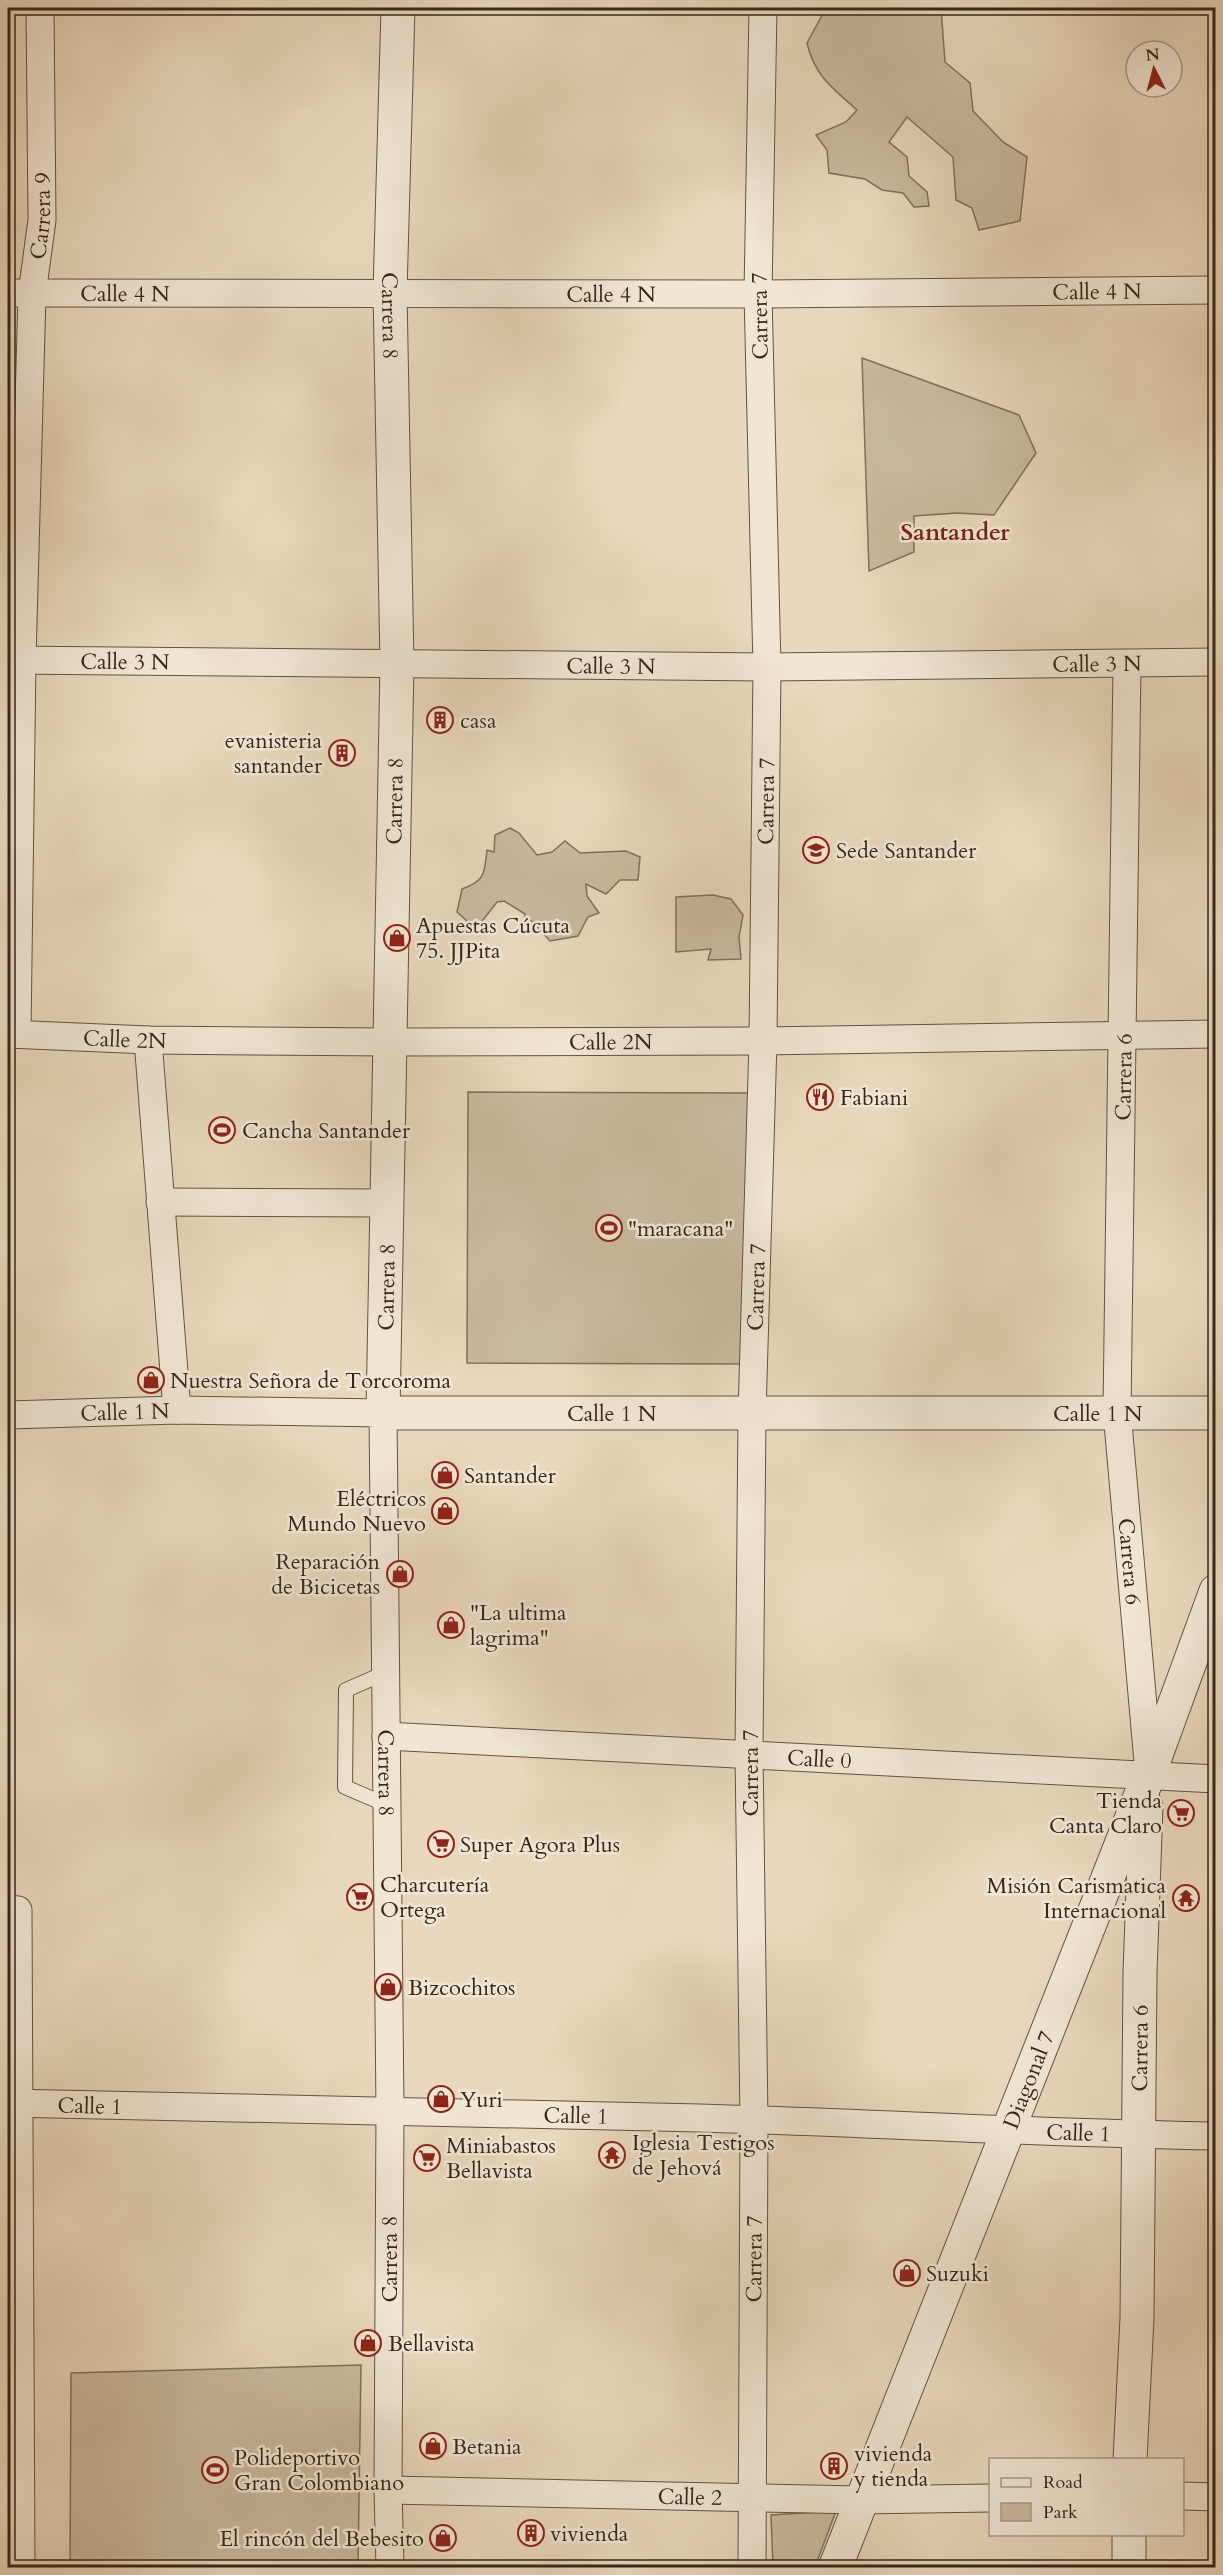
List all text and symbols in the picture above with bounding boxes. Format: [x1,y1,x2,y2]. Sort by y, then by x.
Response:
north arrow [1124,39,1184,99]
text: N [1144,43,1161,67]
street label: Carrera 9 [23,172,58,261]
street label: Carrera 8 [374,272,405,360]
street label: Carrera 7 [744,272,776,360]
street label: Calle 4 N [1052,277,1142,307]
street label: Calle 4 N [80,279,170,309]
street label: Calle 4 N [566,280,656,310]
district label: Santander [900,516,1010,549]
street label: Calle 3 N [80,647,170,677]
street label: Calle 3 N [1052,649,1142,680]
street label: Calle 3 N [566,651,656,682]
building icon: casa [425,705,455,735]
place label: casa [460,706,497,736]
place label: evanisteria santander [225,726,323,781]
building icon: evanisteria santander [327,738,357,768]
street label: Carrera 8 [379,757,411,845]
street label: Carrera 7 [751,758,782,845]
school or university icon: Sede Santander [801,835,831,865]
place label: Sede Santander [836,836,977,866]
place label: Apuestas Cúcuta 75. JJPita [416,911,570,966]
shop icon: Apuestas Cúcuta 75. JJPita [382,923,412,953]
street label: Calle 2N [82,1023,167,1056]
street label: Calle 2N [569,1027,653,1058]
street label: Carrera 6 [1108,1033,1140,1121]
restaurant icon: Fabiani [805,1082,835,1112]
place label: Fabiani [840,1083,908,1113]
sports icon: Cancha Santander [207,1115,237,1145]
place label: Cancha Santander [242,1116,411,1146]
sports icon: "maracana" [594,1213,624,1243]
place label: "maracana" [628,1214,733,1244]
street label: Carrera 8 [371,1243,403,1331]
street label: Carrera 7 [740,1243,773,1331]
shop icon: Nuestra Señora de Torcoroma [136,1365,166,1395]
place label: Nuestra Señora de Torcoroma [170,1366,452,1396]
street label: Calle 1 N [80,1396,170,1429]
street label: Calle 1 N [567,1399,657,1429]
street label: Calle 1 N [1053,1399,1143,1429]
shop icon: Santander [430,1460,460,1490]
place label: Santander [464,1461,557,1491]
place label: Eléctricos Mundo Nuevo [287,1484,426,1539]
shop icon: Eléctricos Mundo Nuevo [430,1496,460,1526]
street label: Carrera 6 [1110,1517,1148,1606]
place label: Reparación de Bicicetas [271,1547,380,1602]
shop icon: Reparación de Bicicetas [385,1559,415,1589]
place label: "La ultima lagrima" [470,1598,567,1653]
shop icon: "La ultima lagrima" [436,1610,466,1640]
street label: Carrera 8 [370,1729,401,1817]
street label: Carrera 7 [736,1729,766,1817]
street label: Calle 0 [786,1743,852,1776]
place label: Tienda Canta Claro [1049,1786,1162,1841]
supermarket icon: Tienda Canta Claro [1166,1798,1196,1828]
supermarket icon: Super Agora Plus [426,1829,456,1859]
place label: Super Agora Plus [460,1830,620,1860]
place label: Charcutería Ortega [380,1870,490,1925]
place label: Misión Carismatica Internacional [987,1871,1166,1926]
supermarket icon: Charcutería Ortega [345,1882,375,1912]
temple icon: Misión Carismatica Internacional [1171,1883,1201,1913]
shop icon: Bizcochitos [373,1972,403,2002]
place label: Bizcochitos [408,1973,515,2003]
street label: Carrera 6 [1125,2004,1156,2092]
street label: Diagonal 7 [996,2027,1062,2133]
shop icon: Yuri [426,2084,456,2114]
place label: Yuri [460,2085,503,2115]
street label: Calle 1 [57,2090,123,2122]
street label: Calle 1 [543,2100,609,2132]
street label: Calle 1 [1046,2117,1111,2149]
place label: Iglesia Testigos de Jehová [632,2128,775,2183]
place label: Miniabastos Bellavista [446,2131,556,2186]
temple icon: Iglesia Testigos de Jehová [597,2140,627,2170]
supermarket icon: Miniabastos Bellavista [412,2143,442,2173]
street label: Carrera 8 [375,2215,405,2303]
street label: Carrera 7 [739,2215,770,2303]
shop icon: Suzuki [892,2258,922,2288]
place label: Suzuki [926,2259,989,2289]
shop icon: Bellavista [353,2328,383,2358]
place label: Bellavista [388,2329,475,2359]
shop icon: Betania [418,2431,448,2461]
place label: Betania [452,2432,522,2462]
place label: vivienda y tienda [853,2439,933,2494]
place label: Polideportivo Gran Colombiano [234,2443,404,2498]
building icon: vivienda y tienda [819,2451,849,2481]
sports icon: Polideportivo Gran Colombiano [200,2455,230,2485]
legend [989,2458,1184,2536]
text: Road [1043,2470,1083,2495]
street label: Calle 2 [657,2482,723,2513]
text: Park [1043,2500,1078,2525]
building icon: vivienda [516,2518,546,2548]
place label: vivienda [550,2519,629,2549]
shop icon: El rincón del Bebesito [428,2523,458,2553]
place label: El rincón del Bebesito [220,2524,424,2554]

